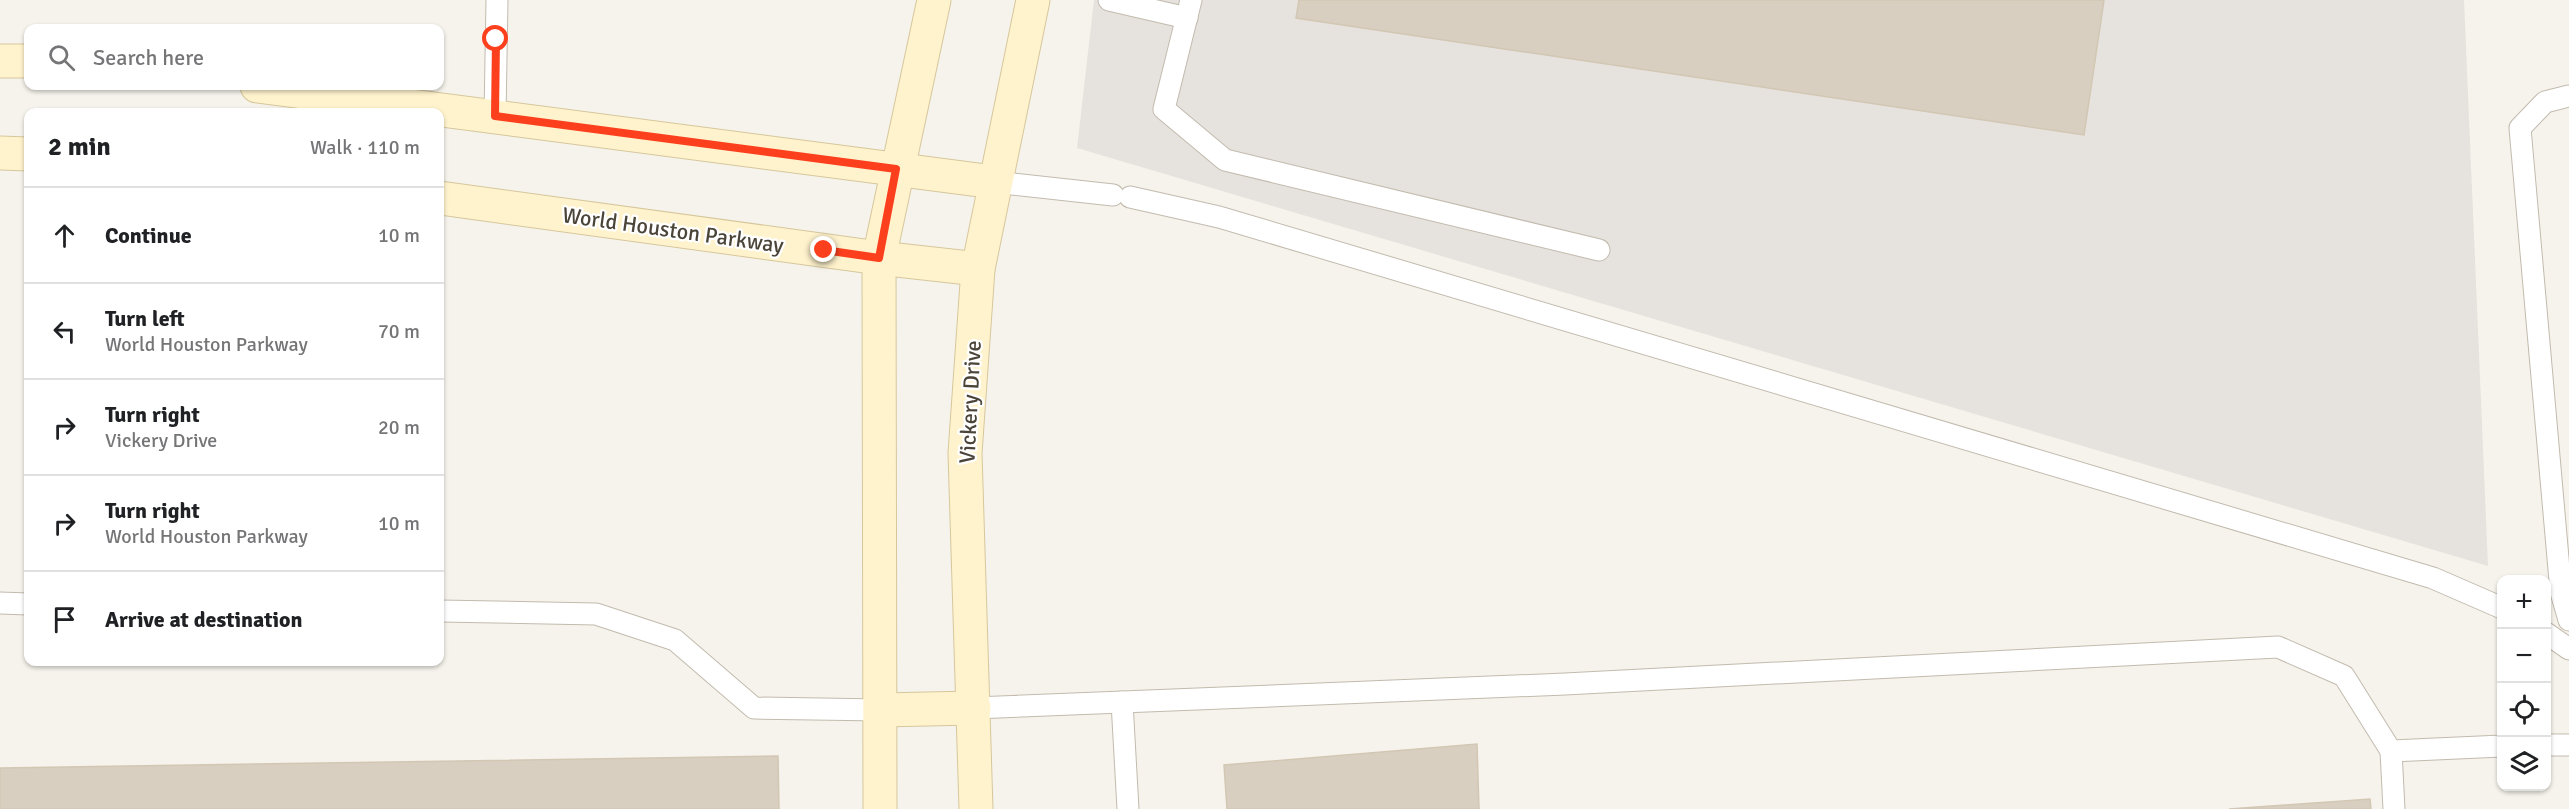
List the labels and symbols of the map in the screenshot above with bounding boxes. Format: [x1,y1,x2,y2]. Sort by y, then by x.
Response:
route start [482,25,508,51]
street label: World Houston Parkway [561,201,786,259]
route end [810,236,836,262]
street label: Vickery Drive [953,340,987,464]

